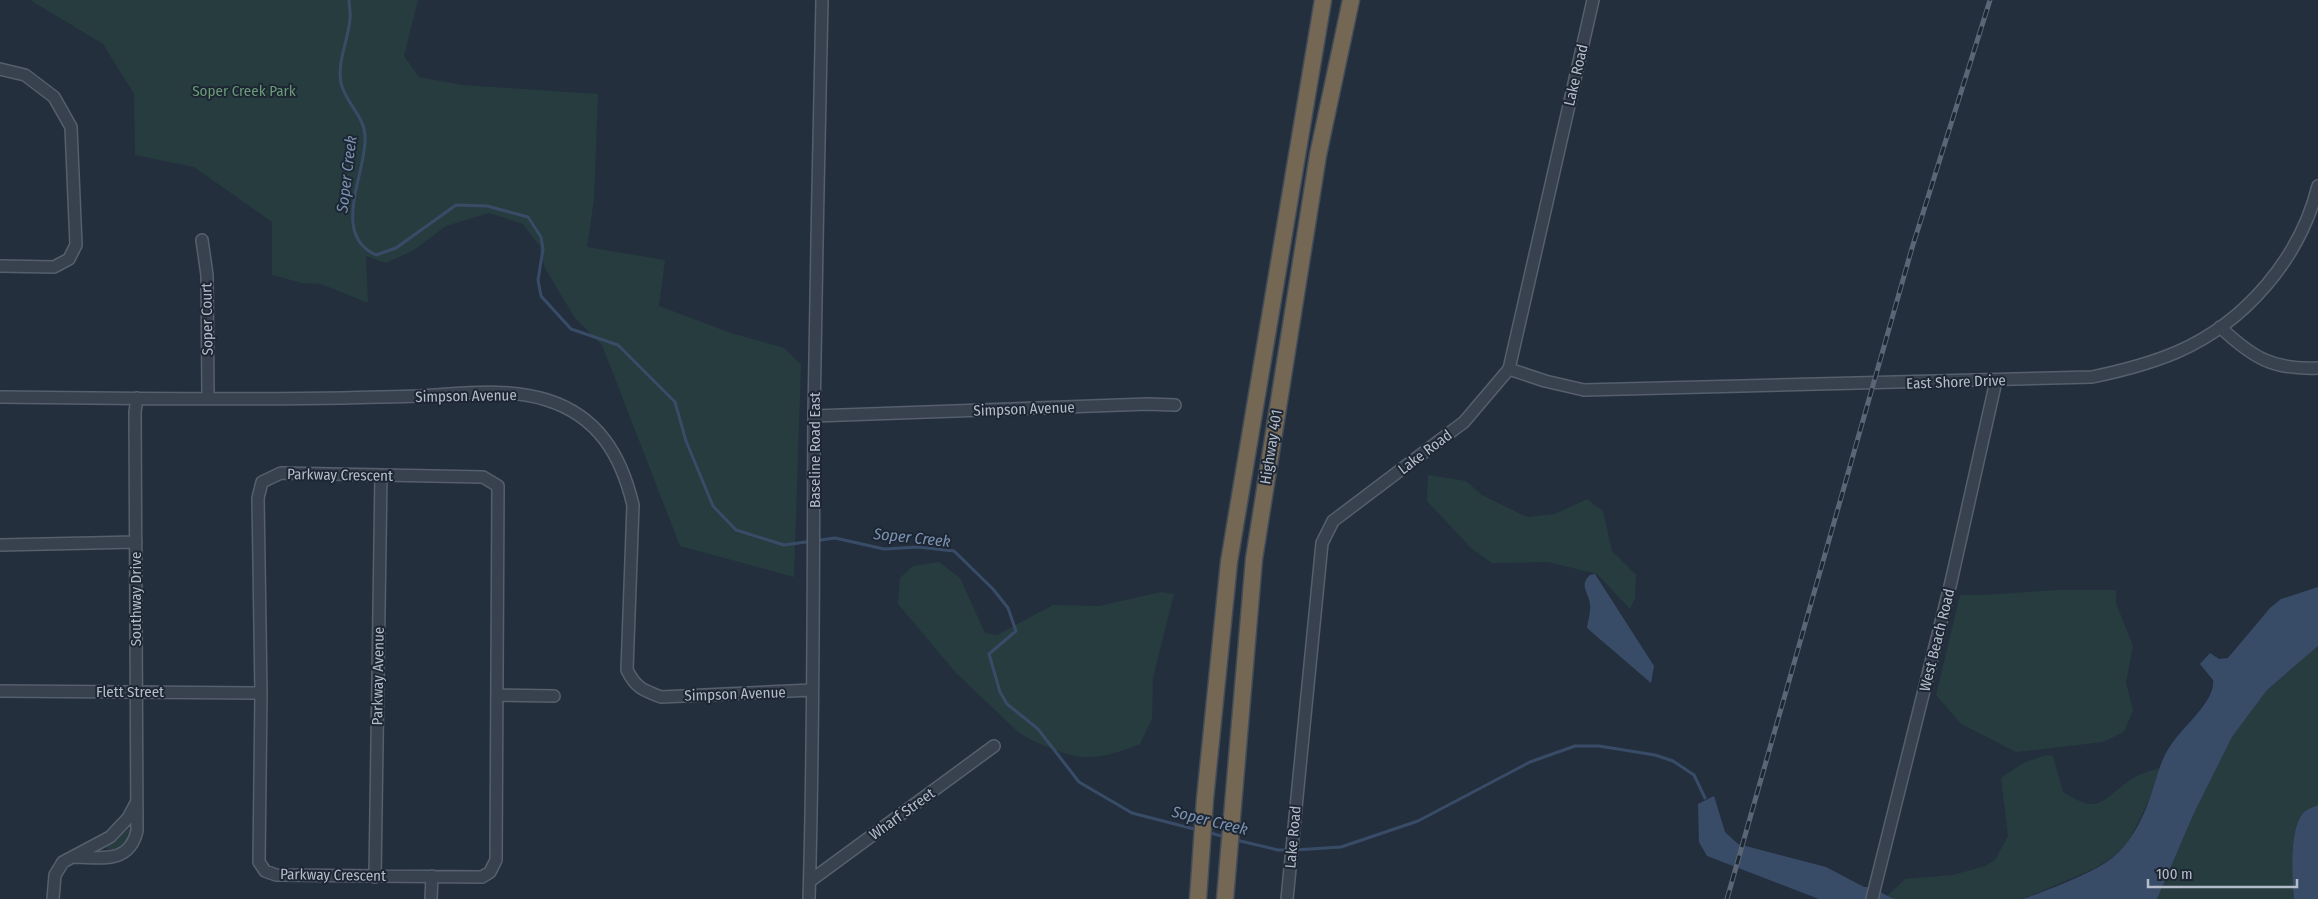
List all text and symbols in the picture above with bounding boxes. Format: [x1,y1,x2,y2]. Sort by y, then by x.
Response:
street label: Lake Road [1560,42,1592,108]
park label: Soper Creek Park [192,82,296,100]
water label: Soper Creek [332,134,361,215]
street label: Soper Court [197,282,217,355]
street label: East Shore Drive [1906,371,2006,393]
street label: Simpson Avenue [415,386,517,406]
street label: Baseline Road East [806,392,824,508]
street label: Simpson Avenue [973,398,1075,420]
street label: Highway 401 [1256,408,1286,486]
street label: Lake Road [1395,426,1455,478]
street label: Parkway Crescent [287,465,393,485]
water label: Soper Creek [871,524,951,551]
street label: Southway Drive [127,552,145,646]
street label: West Beach Road [1916,587,1958,693]
street label: Parkway Avenue [368,627,388,725]
street label: Flett Street [96,683,164,701]
street label: Simpson Avenue [684,683,786,705]
street label: Wharf Street [866,784,938,844]
water label: Soper Creek [1169,802,1250,839]
street label: Lake Road [1281,805,1305,869]
scale bar [2148,856,2297,888]
street label: Parkway Crescent [280,865,386,885]
text: 100 m [2156,865,2193,883]

